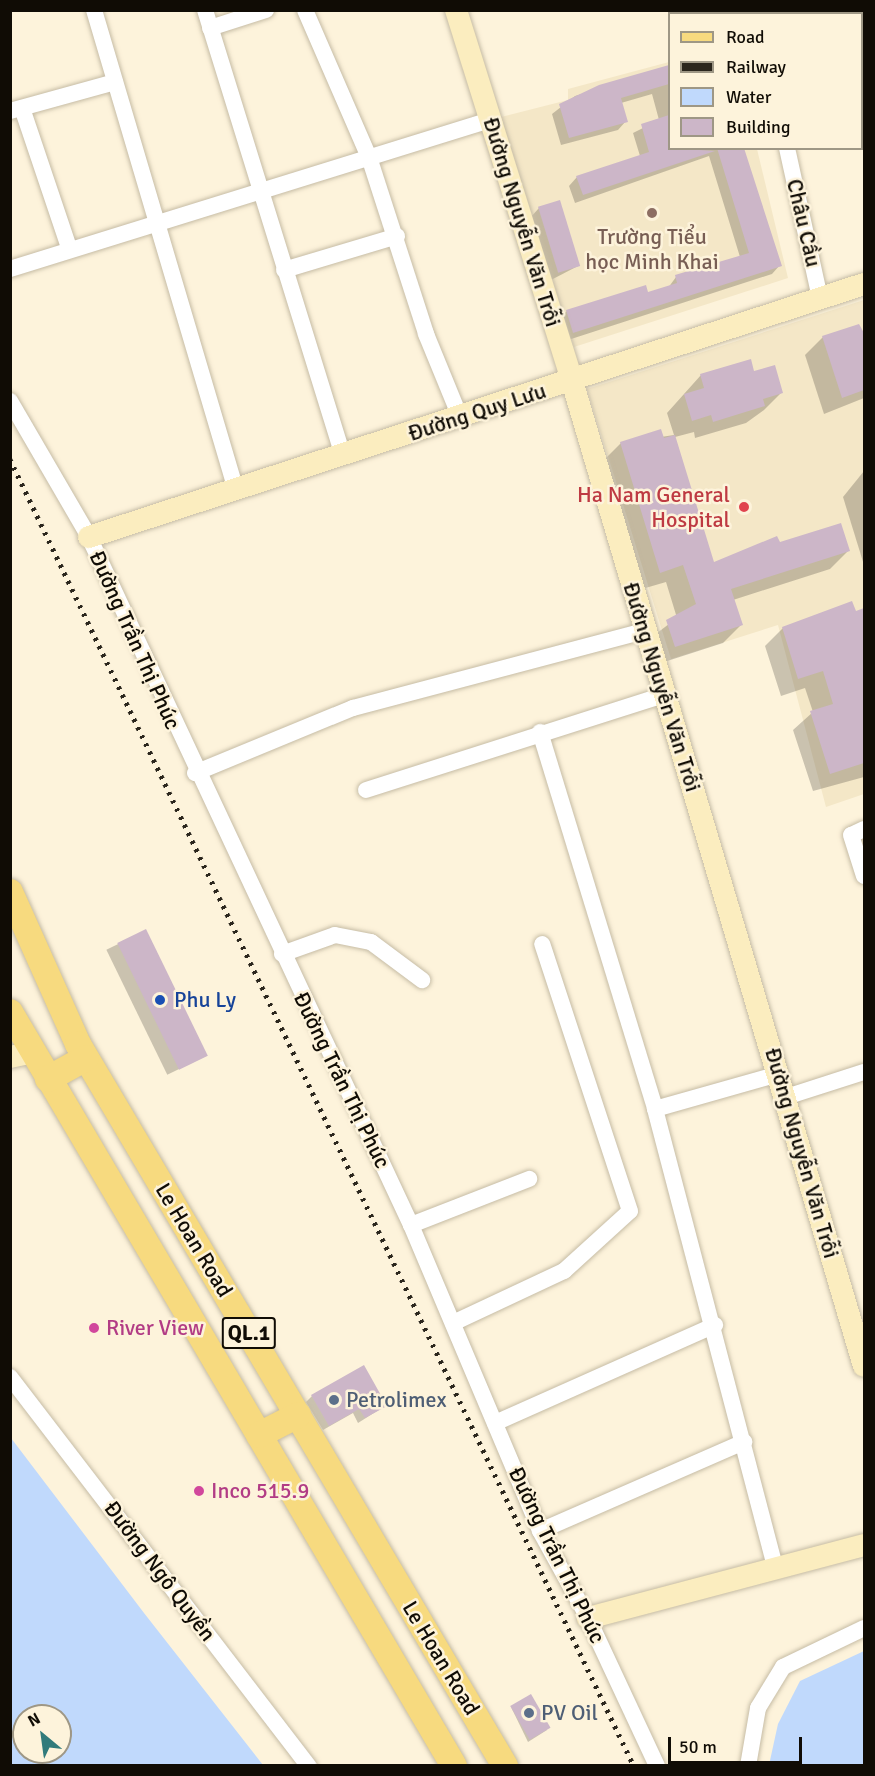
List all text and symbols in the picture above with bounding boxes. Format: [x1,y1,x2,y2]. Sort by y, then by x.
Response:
legend [668,12,863,150]
text: Road [726,26,765,48]
text: Railway [726,56,786,78]
text: Water [726,86,771,108]
street label: Đường Nguyễn Văn Trỗi [478,114,566,330]
text: Building [726,116,790,138]
street label: Châu Cầu [781,176,827,270]
marker: Trường Tiểu học Minh Khai [645,206,659,220]
place label: Trường Tiểu học Minh Khai [585,223,719,274]
street label: Đường Quy Lưu [405,377,549,447]
place label: Ha Nam General Hospital [577,481,730,532]
marker: Ha Nam General Hospital [735,498,753,516]
street label: Đường Trần Thị Phúc [84,547,186,733]
street label: Đường Nguyễn Văn Trỗi [618,579,706,795]
place label: Phu Ly [174,987,236,1013]
street label: Đường Trần Thị Phúc [288,988,396,1172]
marker: Phu Ly [151,991,169,1009]
street label: Đường Nguyễn Văn Trỗi [759,1045,845,1261]
street label: Le Hoan Road [150,1178,238,1302]
place label: River View [106,1315,204,1341]
road number: QL.1 [220,1315,278,1351]
marker: River View [87,1321,101,1335]
place label: Petrolimex [346,1387,447,1413]
marker: Petrolimex [327,1393,341,1407]
street label: Đường Trần Thị Phúc [503,1463,611,1647]
place label: Inco 515.9 [211,1478,309,1504]
marker: Inco 515.9 [192,1484,206,1498]
street label: Đường Ngô Quyền [99,1496,221,1646]
street label: Le Hoan Road [397,1596,485,1720]
place label: PV Oil [541,1700,598,1726]
north arrow [12,1704,72,1764]
marker: PV Oil [522,1706,536,1720]
text: N [25,1709,44,1731]
scale bar [671,1725,804,1763]
text: 50 m [679,1736,717,1758]

